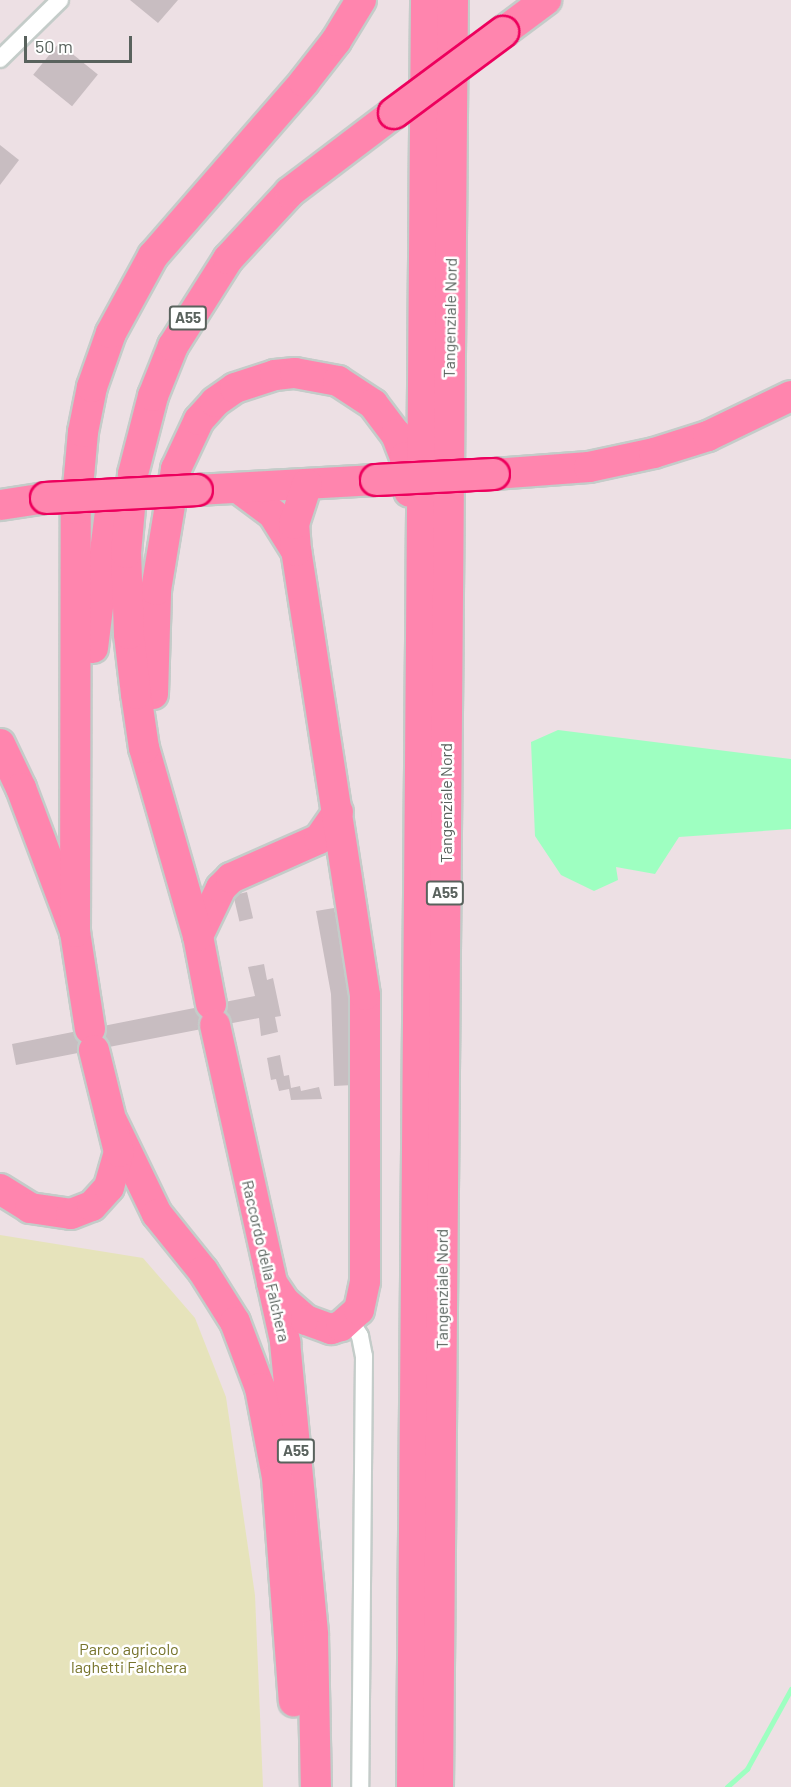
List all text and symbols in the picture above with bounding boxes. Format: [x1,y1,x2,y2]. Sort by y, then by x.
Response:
scale bar [27,24,135,62]
text: 50 m [35,35,73,57]
street label: Tangenziale Nord [439,258,461,378]
road number: A55 [168,306,207,330]
street label: Tangenziale Nord [436,743,456,863]
road number: A55 [426,881,464,905]
street label: Raccordo della Falchera [238,1178,294,1344]
street label: Tangenziale Nord [432,1229,452,1349]
road number: A55 [276,1439,316,1463]
park label: Parco agricolo laghetti Falchera [71,1639,187,1677]

